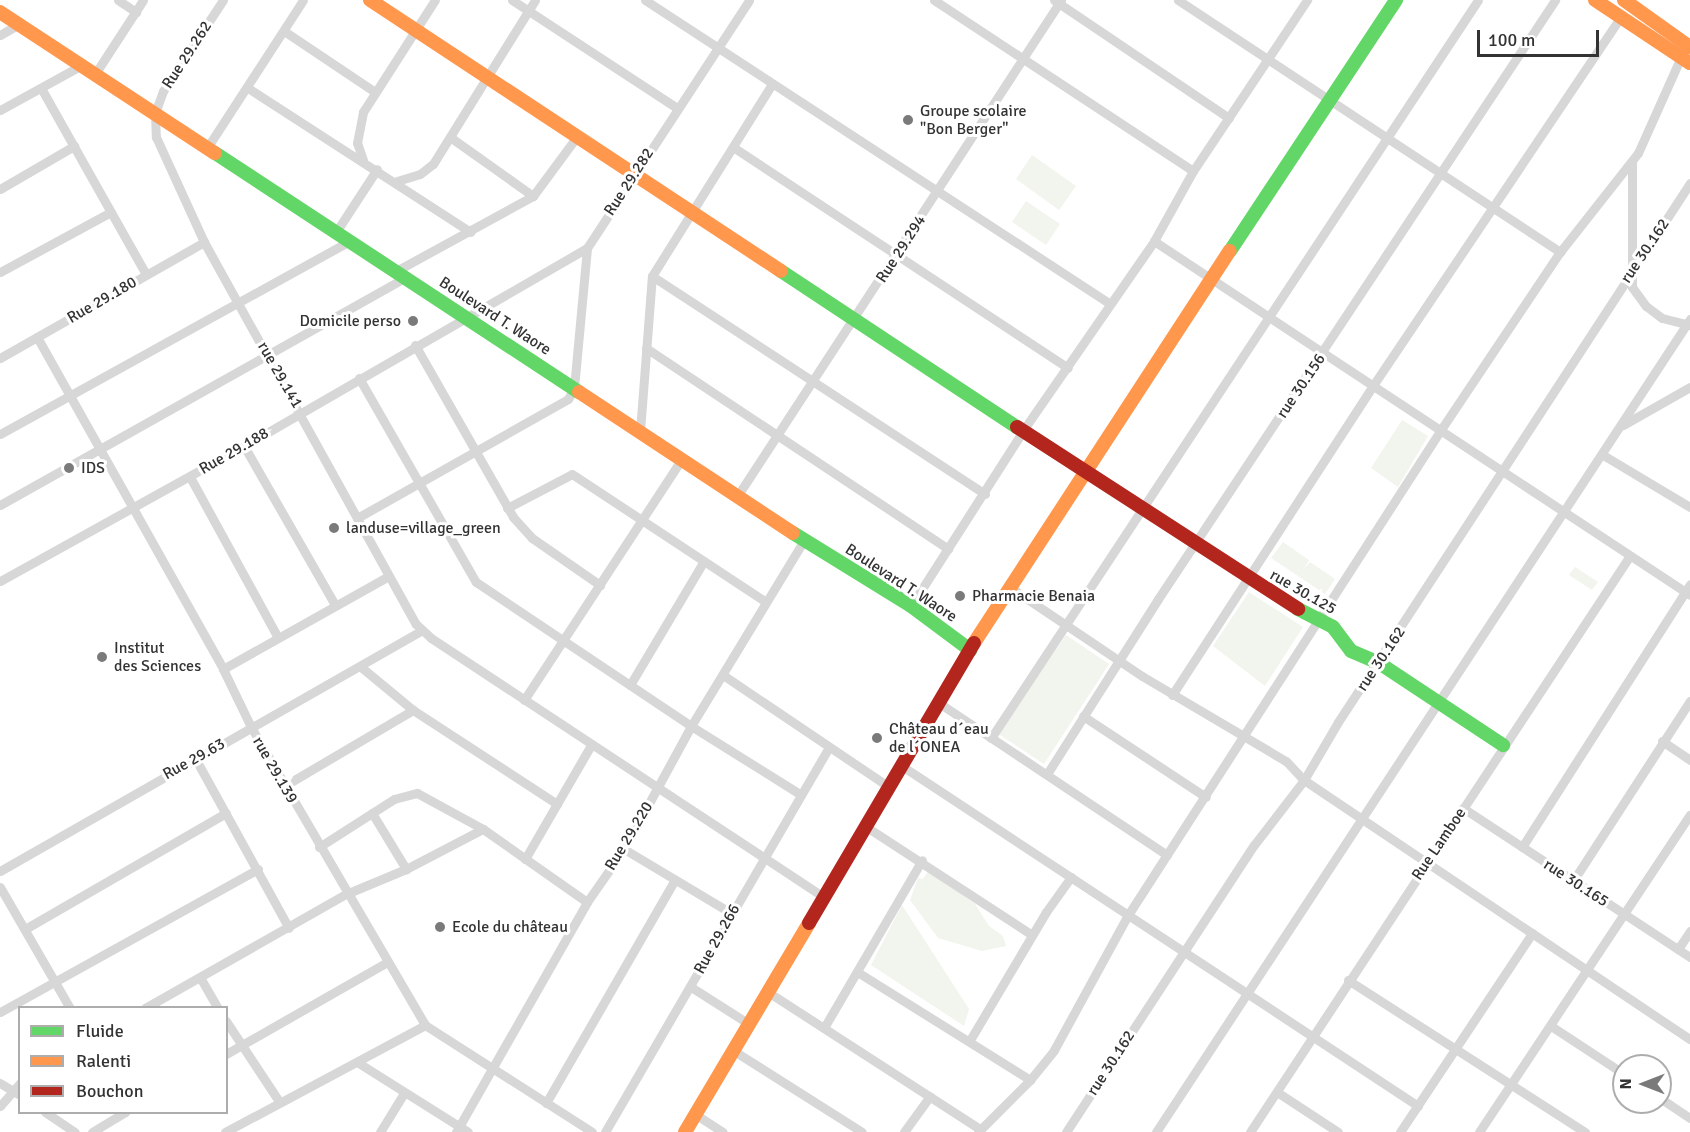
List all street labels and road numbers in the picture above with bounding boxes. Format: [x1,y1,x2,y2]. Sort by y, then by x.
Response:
street label: Rue 29.262 [158,18,216,92]
street label: Rue 29.282 [600,145,658,219]
street label: Rue 29.294 [872,212,930,286]
street label: rue 30.162 [1616,215,1674,287]
street label: Rue 29.180 [64,272,140,328]
street label: Boulevard T. Waore [435,273,555,359]
street label: rue 29.141 [253,338,307,412]
street label: rue 30.156 [1272,350,1330,422]
street label: Rue 29.188 [196,423,272,479]
street label: Boulevard T. Waore [841,540,961,626]
street label: rue 30.125 [1266,565,1340,619]
street label: rue 30.162 [1352,623,1410,695]
street label: rue 29.139 [248,733,302,807]
street label: Rue 29.63 [159,734,229,784]
street label: Rue 29.220 [601,798,657,874]
street label: Rue Lamboe [1408,804,1470,884]
street label: rue 30.165 [1540,855,1612,911]
street label: Rue 29.266 [690,901,744,977]
street label: rue 30.162 [1083,1027,1139,1099]

